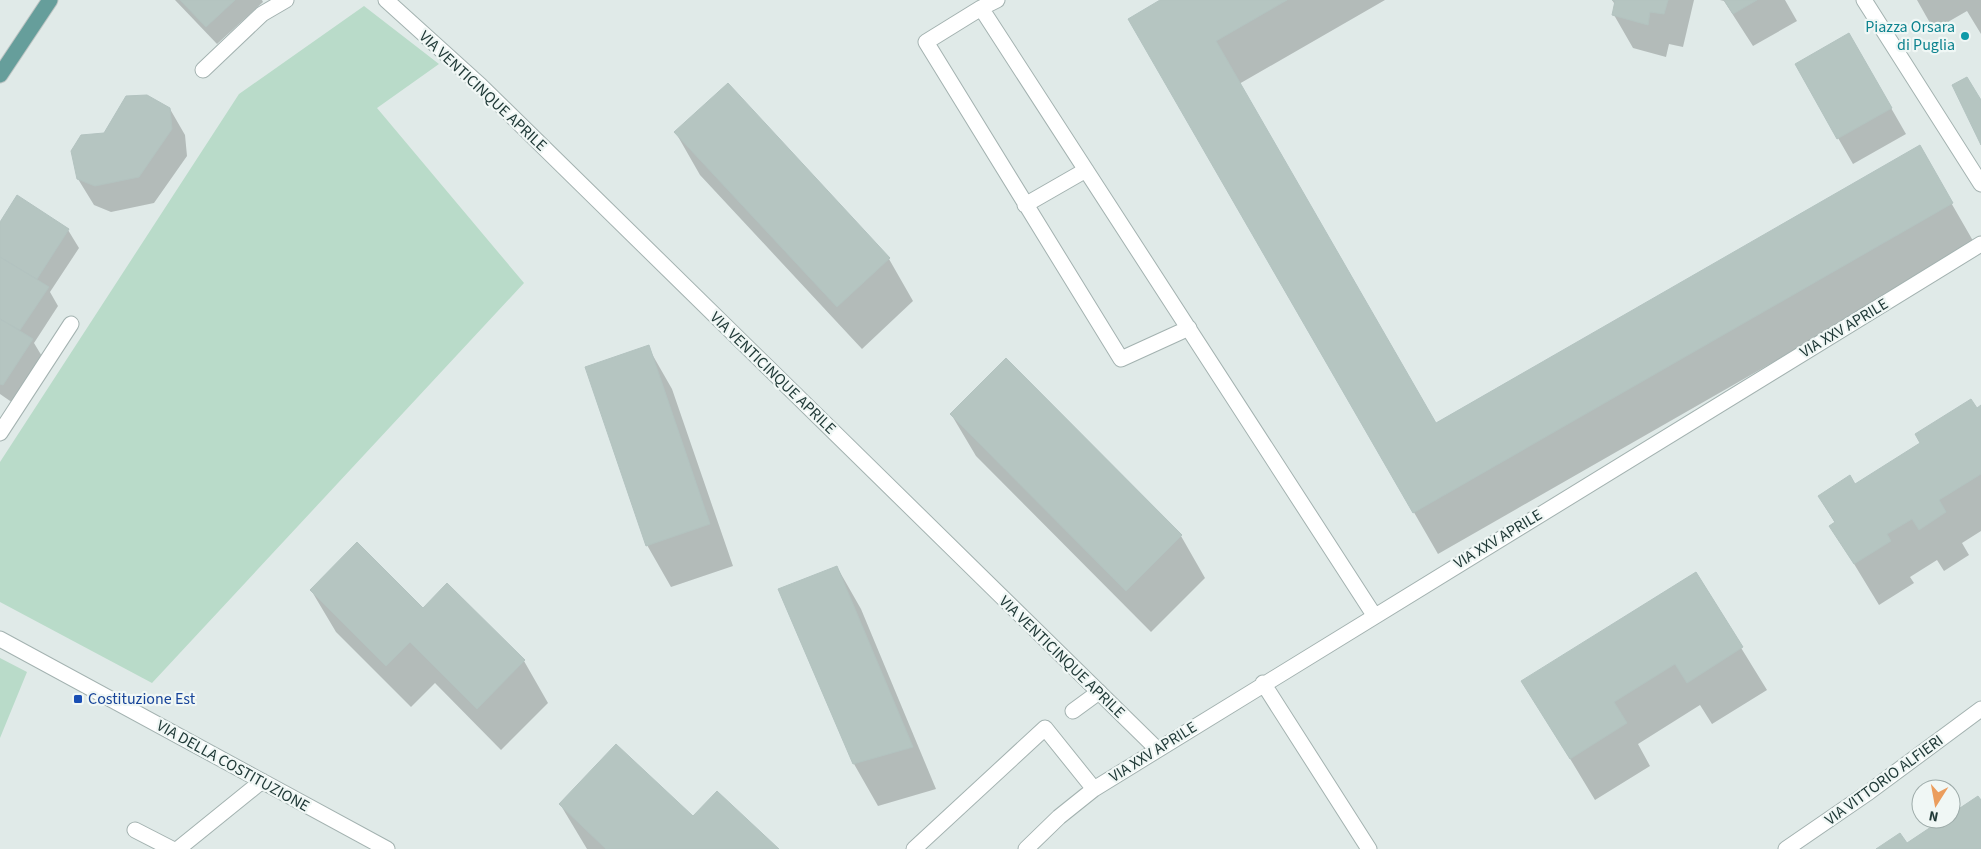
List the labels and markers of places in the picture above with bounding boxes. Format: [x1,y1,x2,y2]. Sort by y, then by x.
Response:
place label: Piazza Orsara di Puglia [1865,16,1955,56]
marker: Piazza Orsara di Puglia [1959,30,1971,42]
place label: Costituzione Est [88,688,196,710]
marker: Costituzione Est [72,693,84,705]

